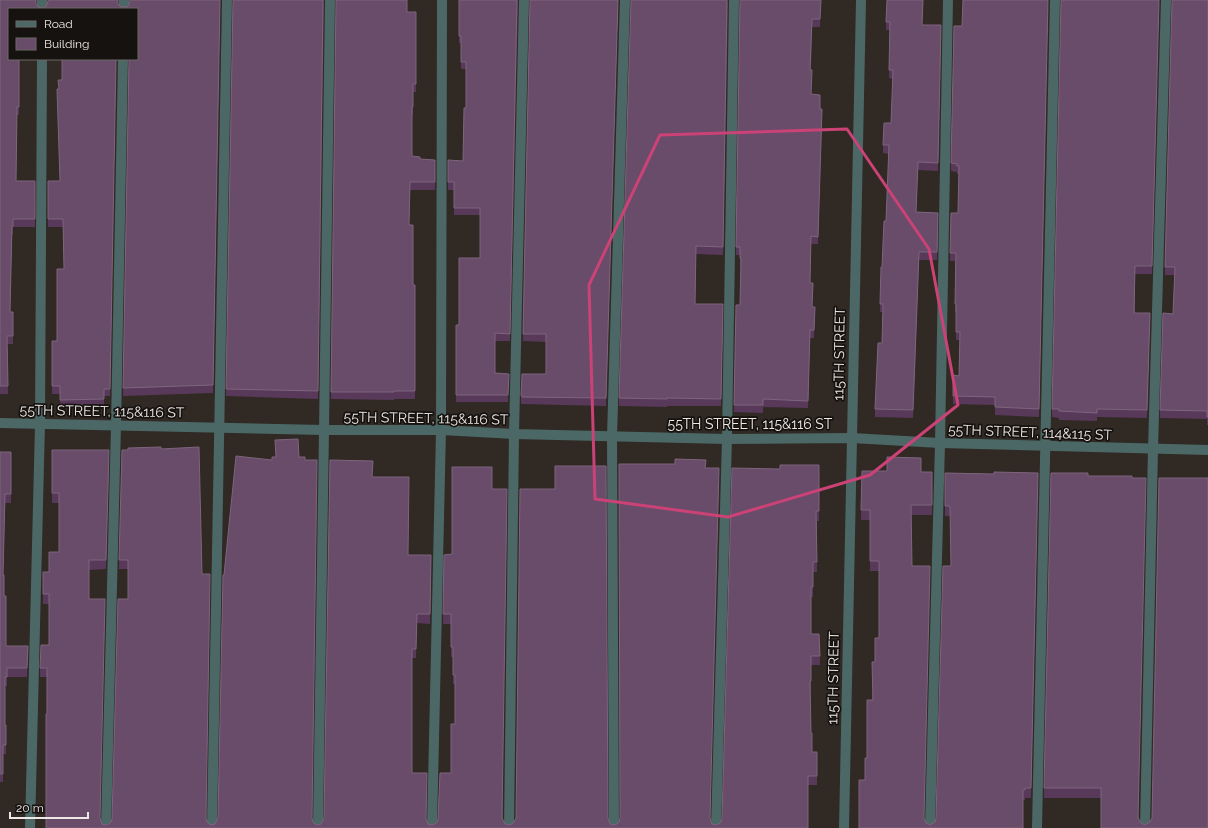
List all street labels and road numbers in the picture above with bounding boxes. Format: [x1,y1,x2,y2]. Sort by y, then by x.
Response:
street label: 115TH STREET [830,307,848,401]
street label: 55TH STREET, 115&116 ST [19,402,185,420]
street label: 55TH STREET, 115&116 ST [343,409,509,427]
street label: 55TH STREET, 115&116 ST [668,416,833,432]
street label: 55TH STREET, 114&115 ST [948,421,1113,443]
street label: 115TH STREET [824,631,842,725]

